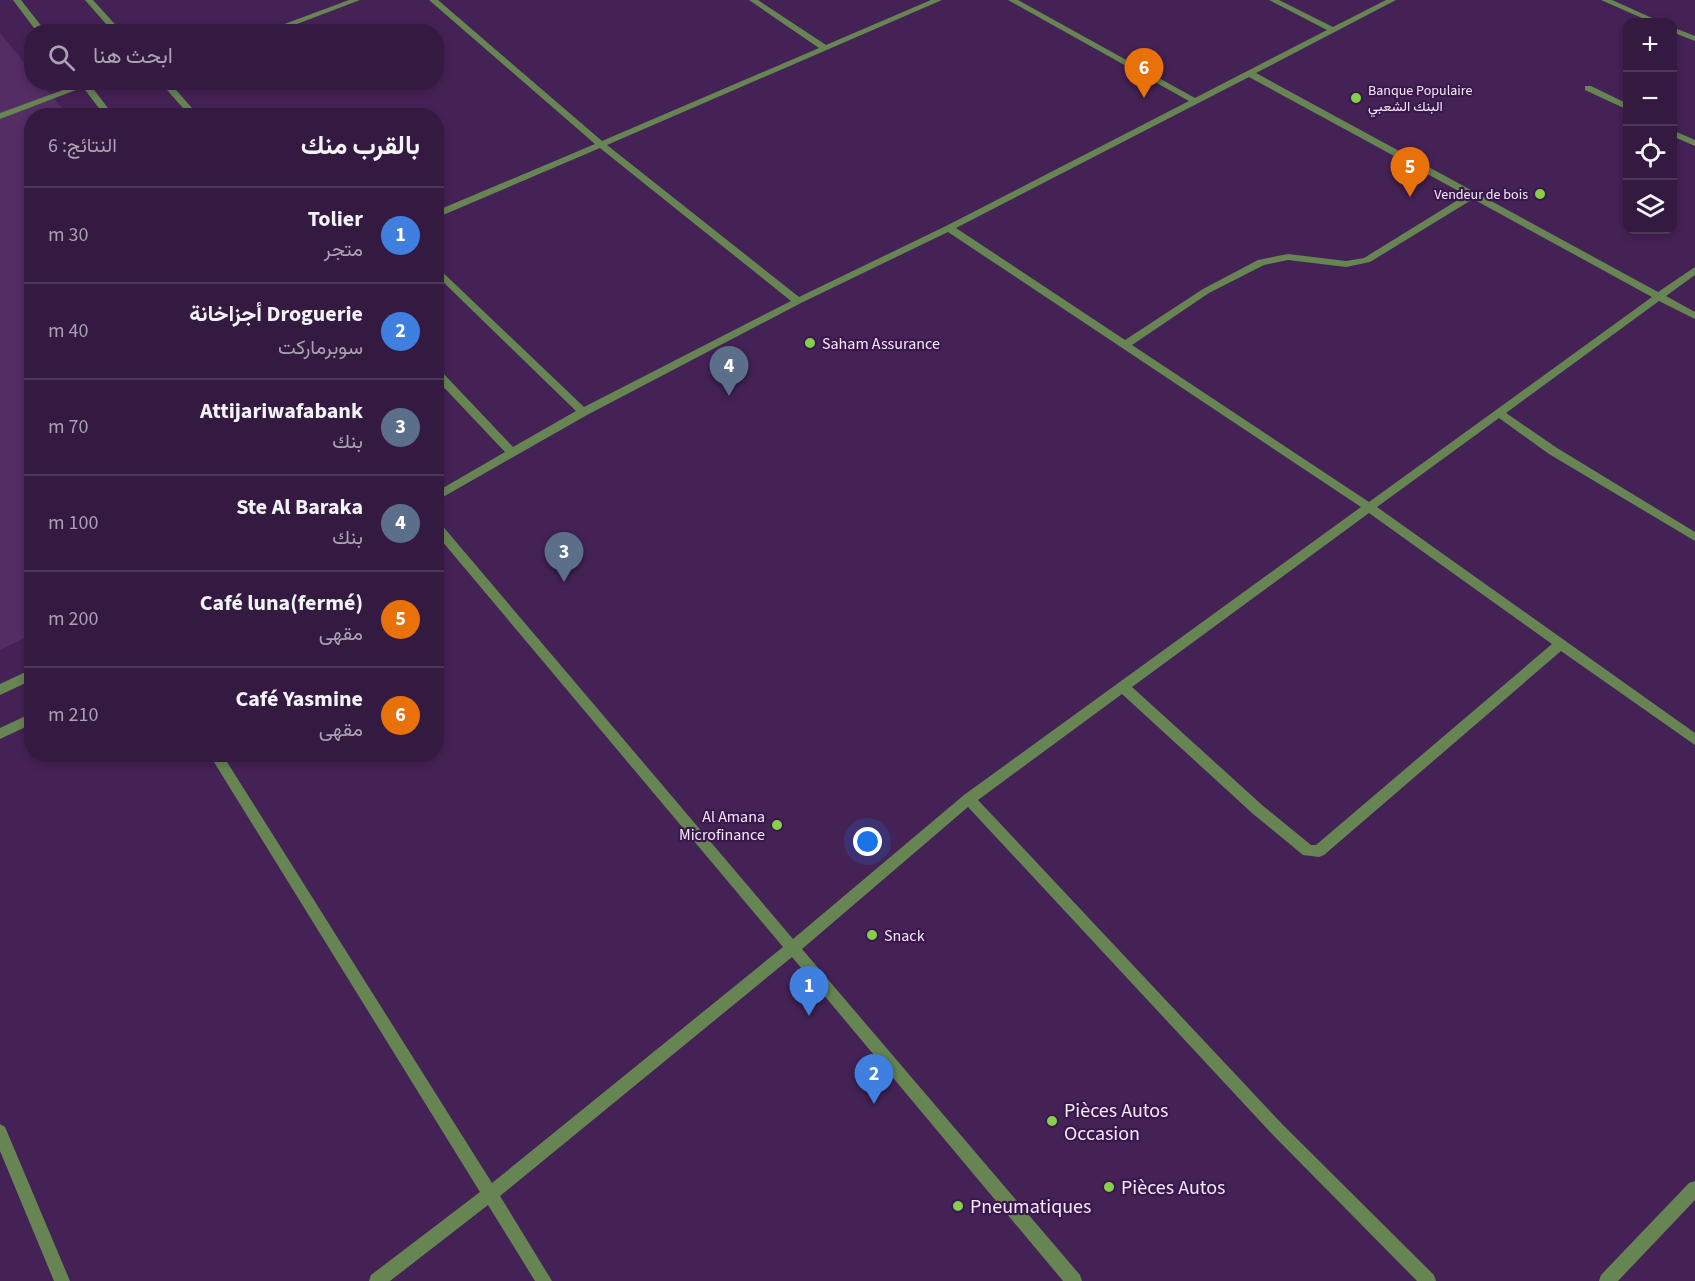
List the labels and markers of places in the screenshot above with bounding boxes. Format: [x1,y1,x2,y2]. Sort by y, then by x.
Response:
pin: 6 [1124,48,1164,98]
place label: Banque Populaire البنك الشعبي [1368,81,1472,118]
marker: Banque Populaire البنك الشعبي [1349,91,1363,105]
pin: 5 [1390,148,1430,197]
place label: Vendeur de bois [1434,185,1528,205]
marker: Vendeur de bois [1533,187,1547,201]
place label: Saham Assurance [822,333,940,355]
marker: Saham Assurance [803,336,817,350]
pin: 4 [710,346,748,396]
pin: 3 [544,532,584,582]
place label: Al Amana Microfinance [679,806,765,846]
marker: Al Amana Microfinance [770,818,784,832]
place label: Snack [884,925,925,947]
marker: Snack [865,928,879,942]
pin: 1 [790,966,828,1016]
pin: 2 [854,1054,894,1104]
place label: Pièces Autos Occasion [1064,1097,1168,1148]
marker: Pièces Autos Occasion [1045,1114,1059,1128]
place label: Pièces Autos [1121,1174,1225,1202]
marker: Pièces Autos [1102,1180,1116,1194]
place label: Pneumatiques [970,1193,1091,1221]
marker: Pneumatiques [951,1199,965,1213]

